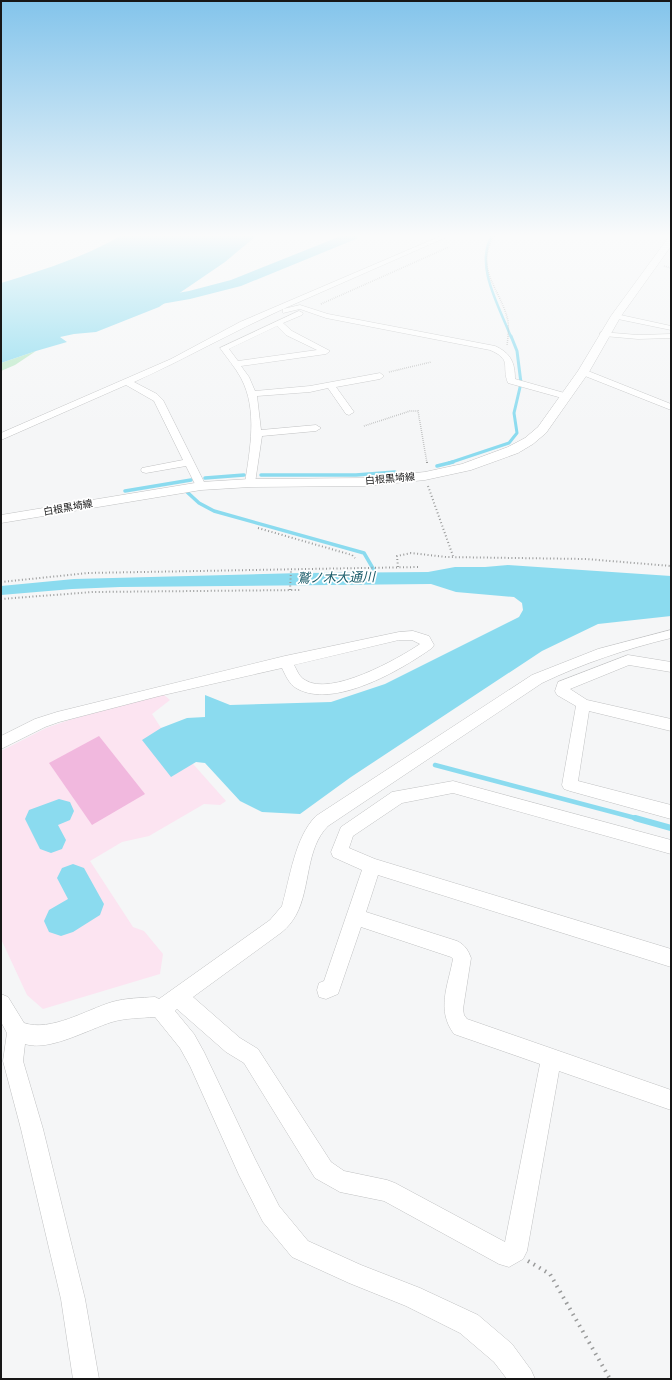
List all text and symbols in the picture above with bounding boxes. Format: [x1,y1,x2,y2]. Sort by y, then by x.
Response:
street label: 白根黒埼線 [364,470,416,488]
street label: 白根黒埼線 [42,497,94,519]
water label: 鷲ノ木大通川 [297,568,377,588]

